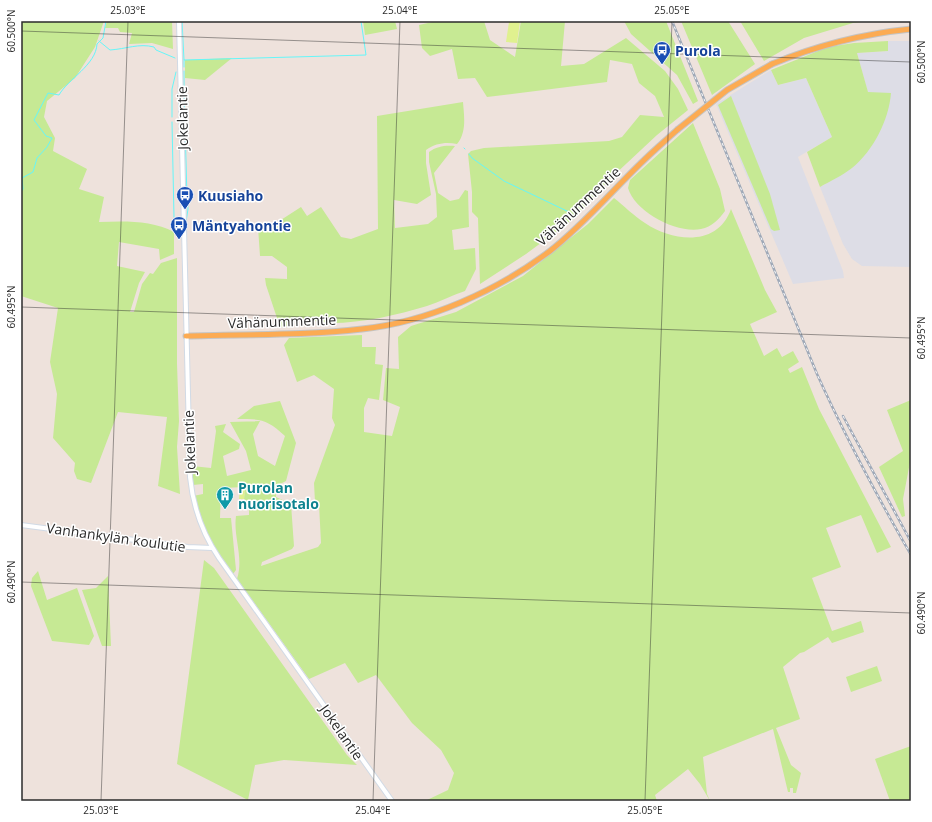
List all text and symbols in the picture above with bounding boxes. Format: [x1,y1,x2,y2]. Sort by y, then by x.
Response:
text: 25.03°E [110,3,146,17]
text: 25.04°E [382,3,418,17]
text: 25.05°E [654,3,690,17]
text: 60.500°N [4,9,18,53]
bus stop icon: Purola [652,40,672,65]
text: 60.500°N [914,40,928,84]
place label: Purola [675,41,721,60]
street label: Jokelantie [172,86,192,152]
street label: Vähänummentie [532,162,624,250]
bus stop icon: Kuusiaho [175,185,195,210]
place label: Kuusiaho [198,186,264,205]
bus stop icon: Mäntyahontie [169,215,189,240]
place label: Mäntyahontie [192,216,291,235]
text: 60.495°N [4,285,18,329]
street label: Vähänummentie [227,310,337,332]
text: 60.495°N [914,316,928,360]
street label: Jokelantie [178,410,200,476]
place label: Purolan nuorisotalo [238,478,319,513]
building icon: Purolan nuorisotalo [215,485,235,510]
street label: Vanhankylän koulutie [45,518,187,556]
text: 60.490°N [4,560,18,604]
text: 60.490°N [914,591,928,635]
street label: Jokelantie [315,699,368,764]
text: 25.03°E [83,803,119,817]
text: 25.04°E [355,803,391,817]
text: 25.05°E [627,803,663,817]

